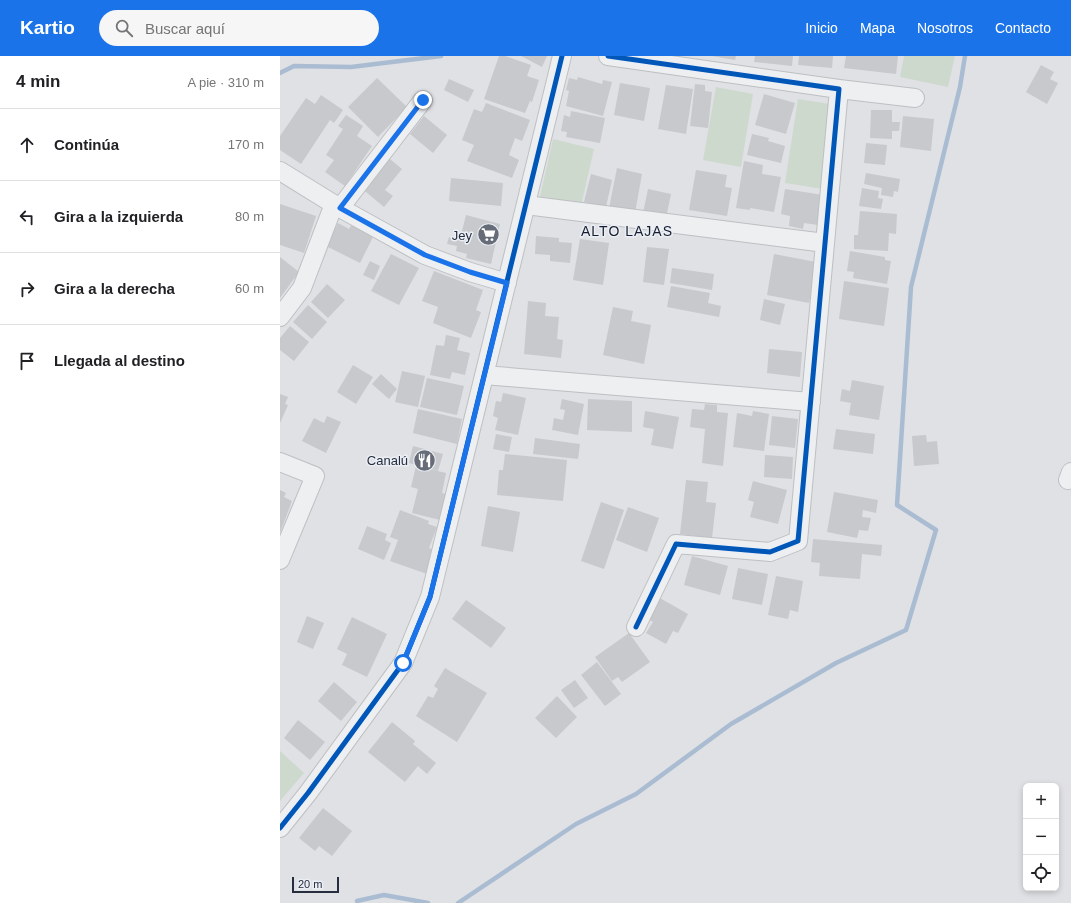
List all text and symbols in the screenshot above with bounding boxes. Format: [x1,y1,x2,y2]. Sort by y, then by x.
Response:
search box [99,10,379,46]
text: Kartio [20,17,75,38]
icon: search [113,17,135,39]
text: Buscar aquí [145,20,225,37]
text: Inicio [805,20,838,36]
text: Mapa [860,20,895,36]
text: Nosotros [917,20,973,36]
text: Contacto [995,20,1051,36]
text: 4 min [16,72,60,91]
text: A pie · 310 m [187,75,264,90]
route end [414,91,432,109]
icon: ahead [16,134,38,156]
text: Continúa [54,136,119,153]
text: 170 m [228,137,264,152]
icon: left [16,206,38,228]
text: Gira a la izquierda [54,208,183,225]
text: 80 m [235,209,264,224]
supermarket icon: Jey [475,222,501,248]
district label: ALTO LAJAS [581,223,673,239]
place label: Jey [452,228,472,243]
icon: right [16,278,38,300]
text: Gira a la derecha [54,280,175,297]
text: 60 m [235,281,264,296]
icon: arrive [16,350,38,372]
text: Llegada al destino [54,352,185,369]
restaurant icon: Canalú [411,447,437,473]
place label: Canalú [367,453,408,468]
route start [394,654,412,672]
map controls [1023,783,1059,891]
button: + [1023,783,1059,819]
button: − [1023,819,1059,855]
button: locate [1023,855,1059,891]
scale bar [292,875,339,894]
text: 20 m [298,878,322,890]

